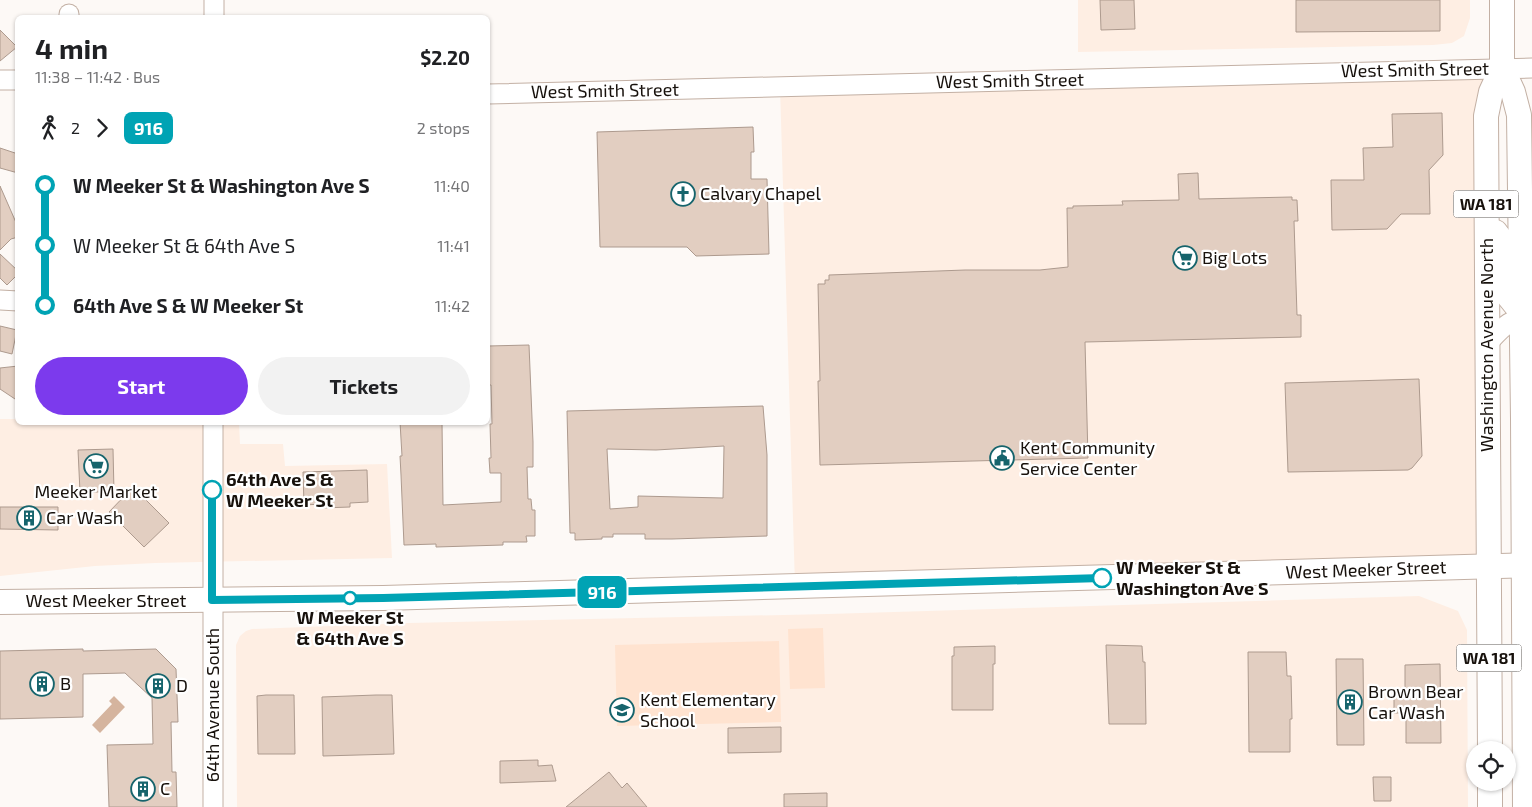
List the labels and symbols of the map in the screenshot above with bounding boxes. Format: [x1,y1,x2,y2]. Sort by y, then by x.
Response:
street label: West Smith Street [1341,57,1489,81]
street label: West Smith Street [936,68,1084,92]
street label: West Smith Street [531,78,679,102]
church icon: Calvary Chapel [670,181,696,207]
place label: Calvary Chapel [700,182,821,204]
road number: WA 181 [1454,190,1518,218]
street label: Washington Avenue North [1475,238,1497,452]
supermarket icon: Big Lots [1172,245,1198,271]
place label: Big Lots [1202,246,1267,268]
place label: Kent Community Service Center [1020,436,1155,479]
public building icon: Kent Community Service Center [989,445,1015,471]
supermarket icon: Meeker Market [83,453,109,479]
place label: 64th Ave S & W Meeker St [226,468,334,511]
place label: Meeker Market [35,480,158,502]
marker: 64th Ave S & W Meeker St [202,480,222,500]
building icon: Car Wash [16,505,42,531]
place label: Car Wash [46,506,123,528]
street label: West Meeker Street [1285,555,1447,583]
place label: W Meeker St & Washington Ave S [1116,556,1269,599]
marker: W Meeker St & Washington Ave S [1092,568,1112,588]
line badge: 916 [573,576,631,608]
street label: West Meeker Street [26,589,187,611]
marker: W Meeker St & 64th Ave S [343,591,357,605]
place label: W Meeker St & 64th Ave S [296,606,404,649]
street label: 64th Avenue South [201,628,223,782]
road number: WA 181 [1456,644,1522,671]
building icon: B [29,671,55,697]
place label: B [60,672,71,694]
building icon: D [145,673,171,699]
place label: D [176,674,188,696]
place label: Brown Bear Car Wash [1368,680,1464,723]
place label: Kent Elementary School [640,688,776,731]
building icon: Brown Bear Car Wash [1337,689,1363,715]
school or university icon: Kent Elementary School [609,697,635,723]
building icon: C [130,776,156,802]
place label: C [160,777,170,799]

